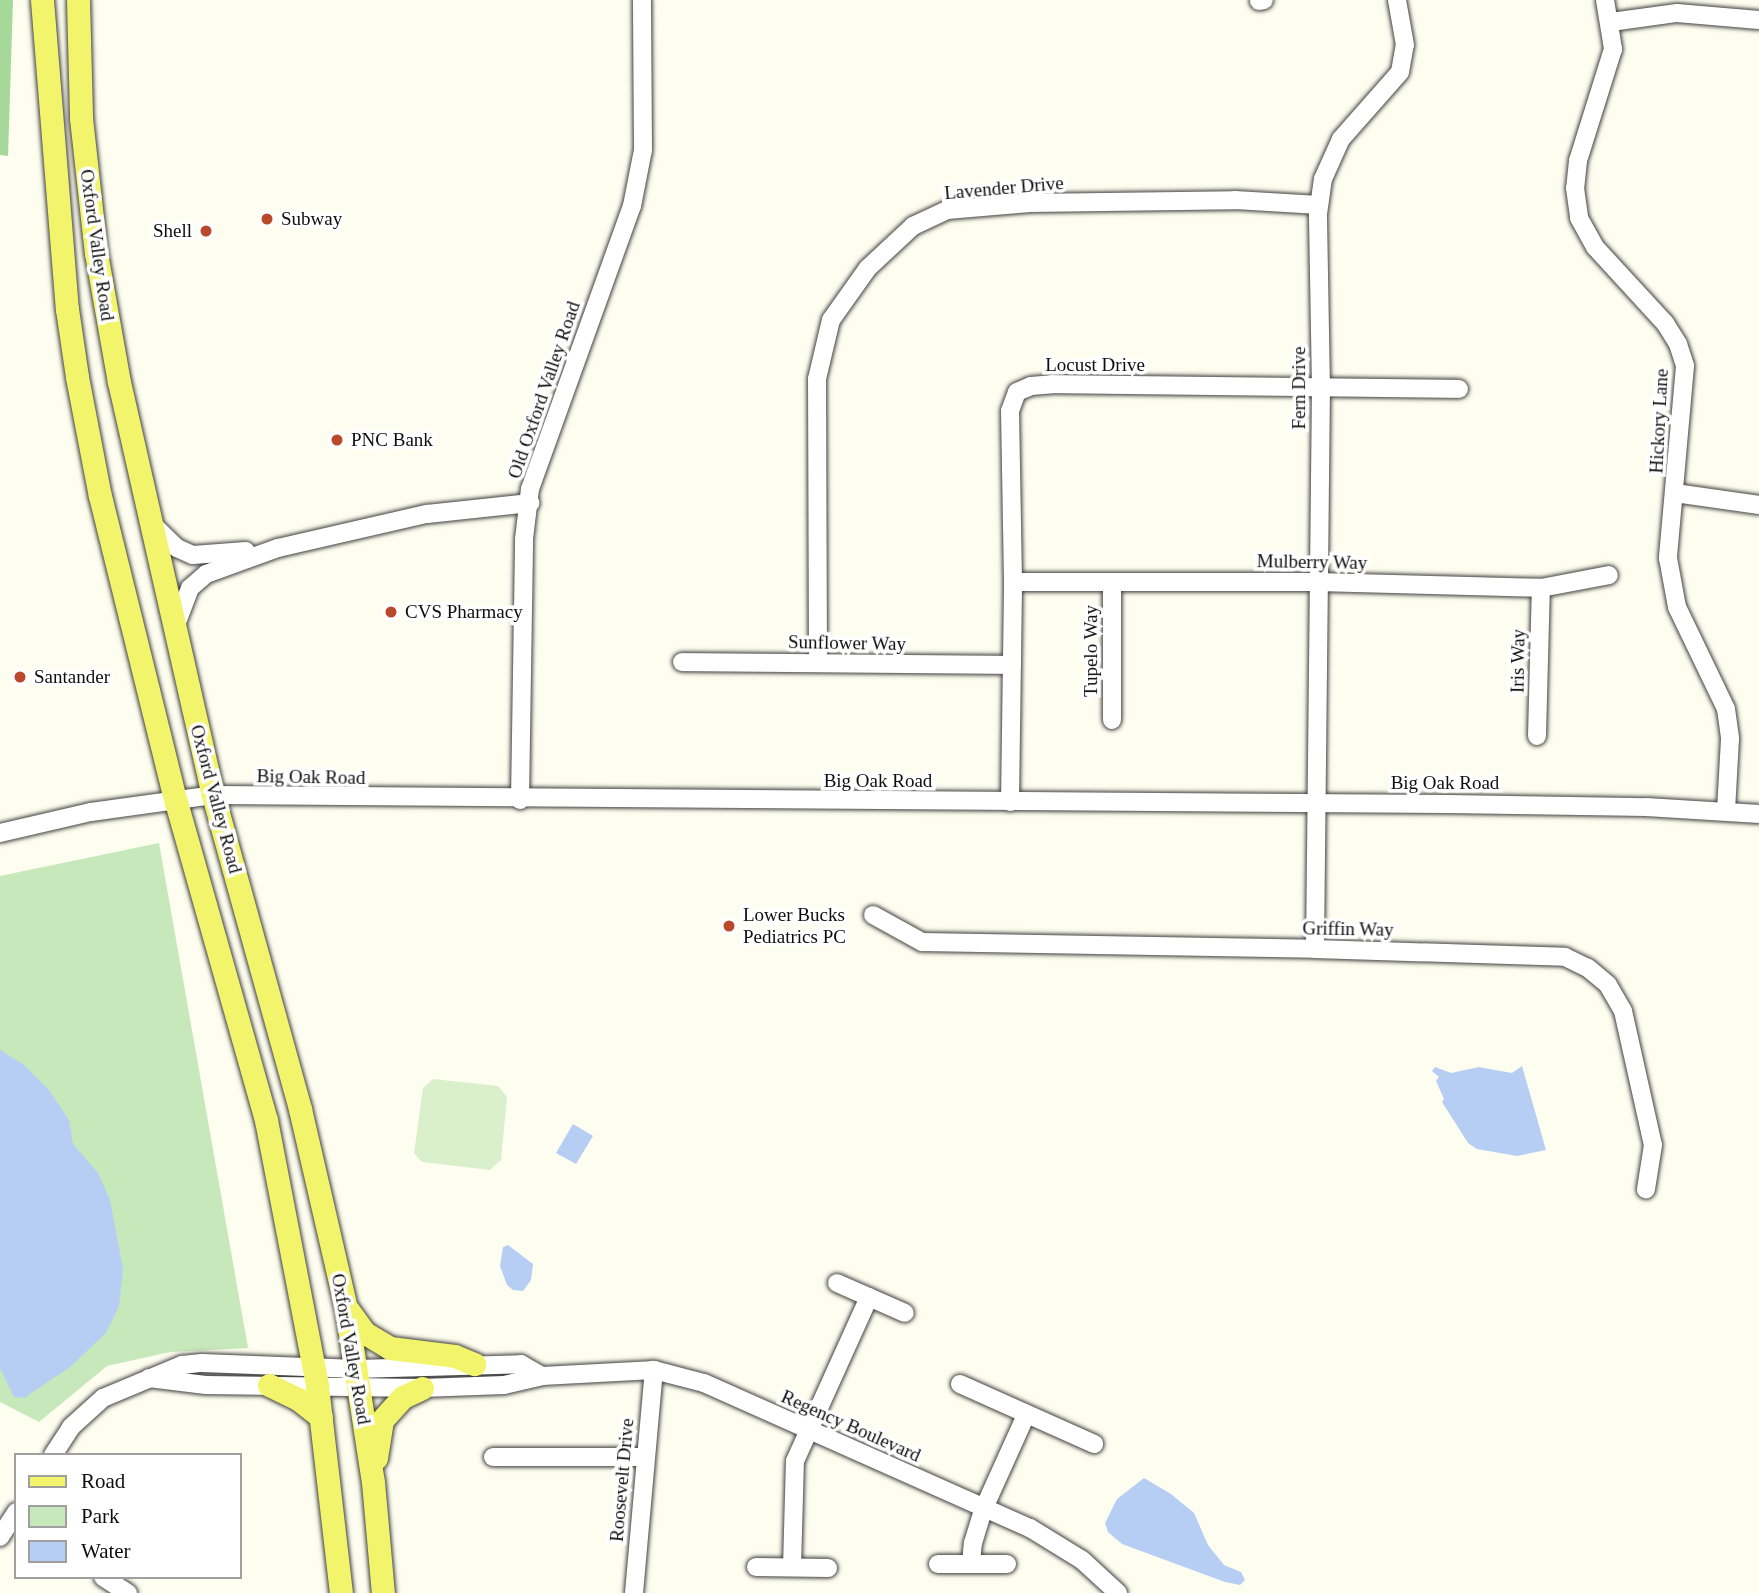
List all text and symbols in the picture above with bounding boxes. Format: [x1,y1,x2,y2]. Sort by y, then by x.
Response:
street label: Oxford Valley Road [75,168,119,322]
street label: Lavender Drive [943,171,1065,205]
place label: Subway [281,208,342,230]
marker: Subway [259,211,275,227]
place label: Shell [153,220,192,242]
marker: Shell [198,223,214,239]
street label: Old Oxford Valley Road [503,298,585,482]
street label: Fern Drive [1288,347,1310,429]
street label: Locust Drive [1045,354,1145,376]
street label: Hickory Lane [1645,368,1673,474]
place label: PNC Bank [351,429,433,451]
marker: PNC Bank [329,432,345,448]
street label: Mulberry Way [1256,550,1368,574]
place label: CVS Pharmacy [405,601,523,623]
marker: CVS Pharmacy [383,604,399,620]
street label: Tupelo Way [1080,605,1102,697]
street label: Iris Way [1506,629,1530,693]
street label: Sunflower Way [788,631,906,655]
place label: Santander [34,666,110,688]
marker: Santander [12,669,28,685]
street label: Oxford Valley Road [185,722,247,876]
street label: Big Oak Road [256,765,366,789]
street label: Big Oak Road [824,770,932,792]
street label: Big Oak Road [1391,772,1499,794]
place label: Lower Bucks Pediatrics PC [743,904,846,948]
street label: Griffin Way [1302,917,1394,941]
marker: Lower Bucks Pediatrics PC [721,918,737,934]
street label: Oxford Valley Road [326,1272,376,1426]
street label: Regency Boulevard [778,1385,924,1467]
street label: Roosevelt Drive [605,1417,639,1543]
legend [14,1453,242,1579]
text: Road [81,1469,125,1493]
text: Park [81,1504,120,1528]
text: Water [81,1539,131,1563]

